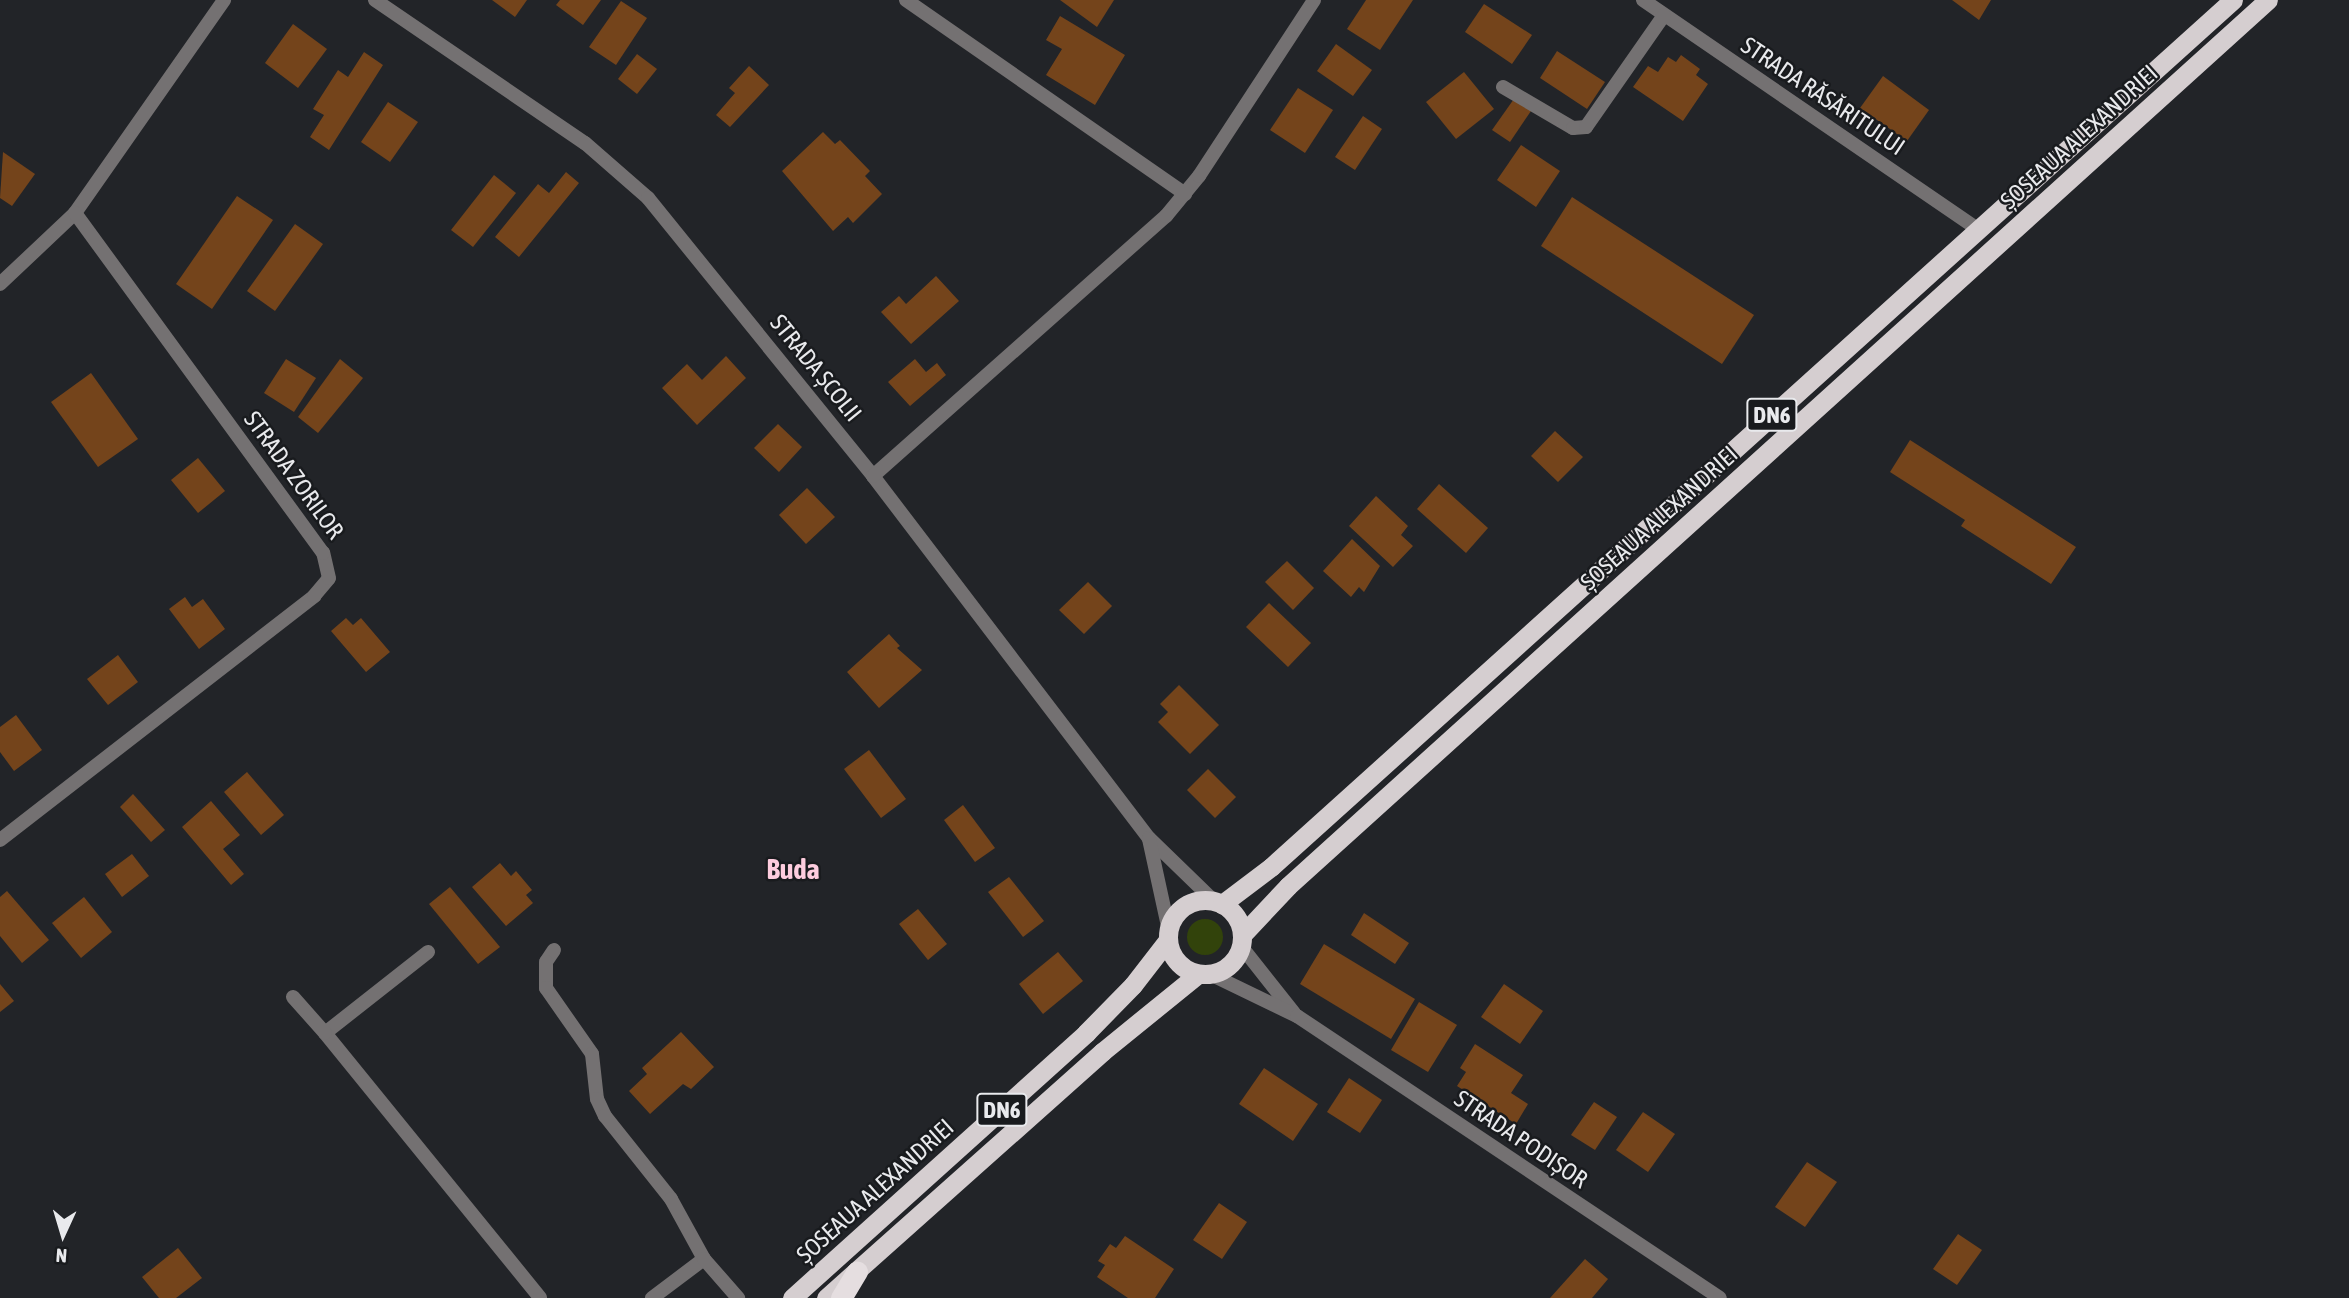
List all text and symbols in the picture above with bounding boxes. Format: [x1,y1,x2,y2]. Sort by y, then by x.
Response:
street label: STRADA RĂSĂRITULUI [1736,31,1910,161]
street label: ȘOSEAUA ALEXANDRIEI [1995,59,2163,215]
street label: STRADA ȘCOLII [764,309,868,427]
road number: DN6 [1746,396,1798,434]
street label: STRADA ZORILOR [238,406,350,544]
street label: ȘOSEAUA ALEXANDRIEI [1575,440,1743,596]
district label: Buda [766,852,820,886]
street label: STRADA PODIȘOR [1449,1084,1593,1194]
road number: DN6 [976,1091,1028,1130]
street label: ȘOSEAUA ALEXANDRIEI [791,1113,959,1269]
north arrow [28,1200,98,1270]
text: N [55,1245,68,1267]

